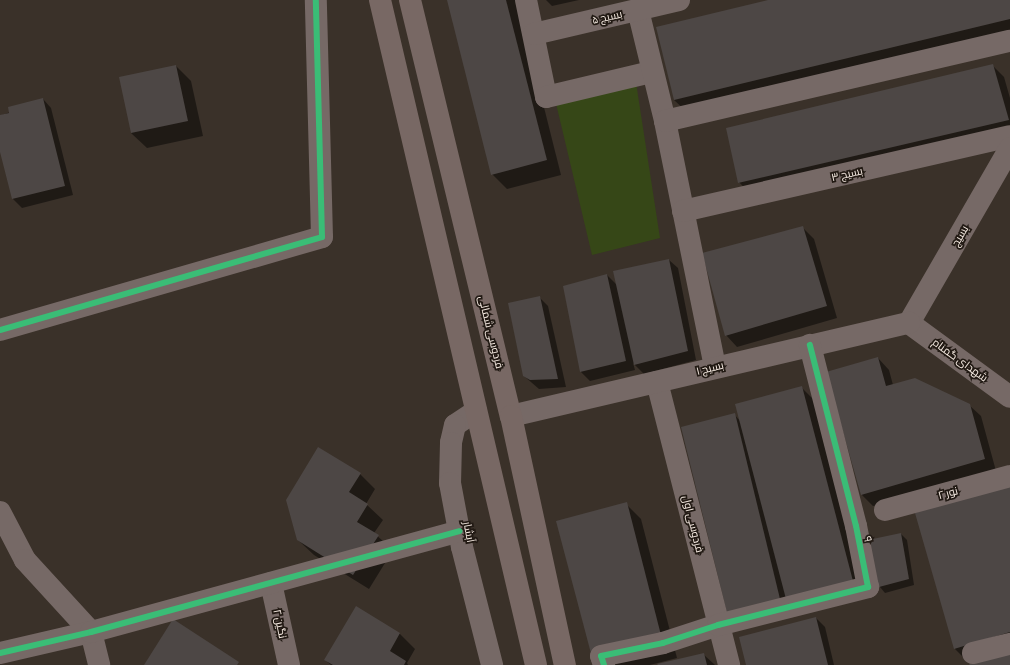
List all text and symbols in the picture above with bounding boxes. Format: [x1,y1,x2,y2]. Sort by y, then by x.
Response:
street label: بسیج ۵ [591,7,623,27]
street label: بسیج ۳ [830,164,864,184]
street label: بسیج [949,223,971,249]
street label: فردوسی شمالی [476,294,506,370]
street label: شهدای گمنام [930,335,990,385]
street label: بسیج ۱ [695,358,725,378]
street label: نور ۲ [937,484,959,502]
street label: فردوسی اول [680,494,706,554]
street label: آبشار [460,520,478,544]
street label: ۹ [861,535,875,543]
street label: نگین ۲ [270,608,290,640]

